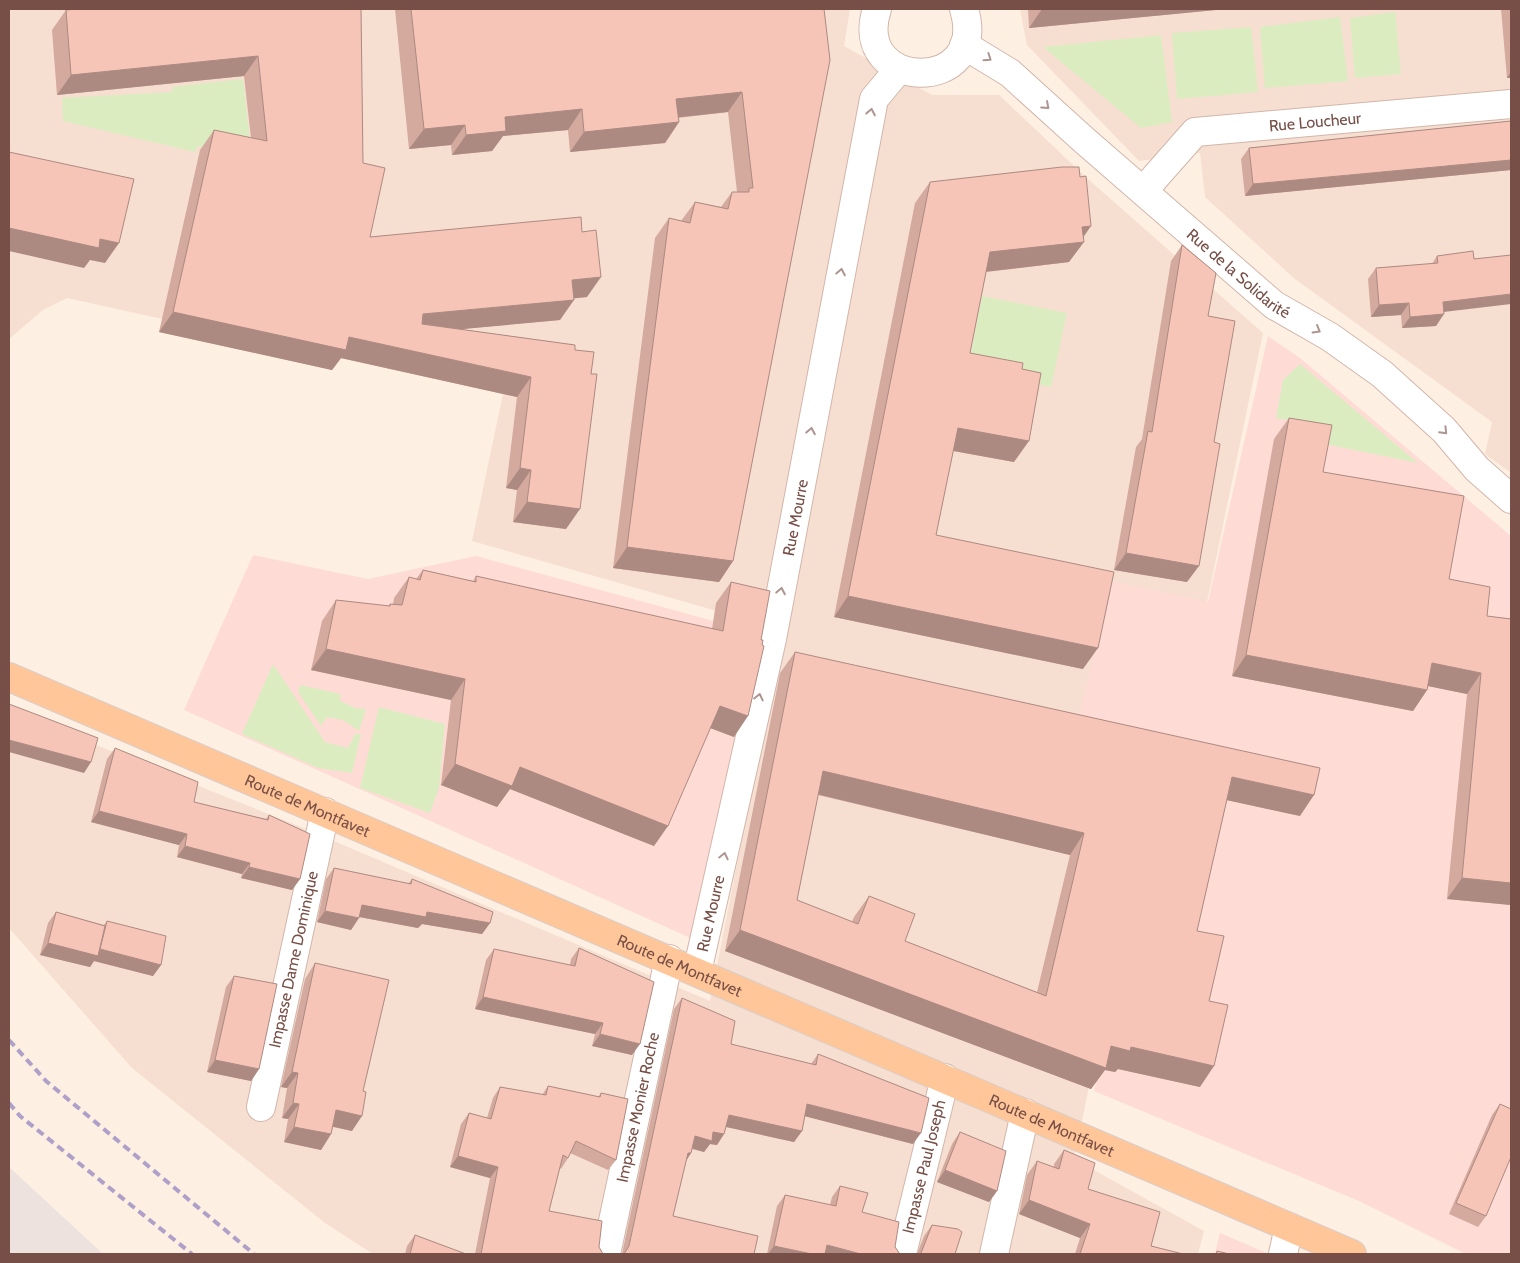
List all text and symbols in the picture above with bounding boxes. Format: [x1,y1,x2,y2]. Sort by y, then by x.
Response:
one-way arrow [982,52,991,61]
one-way arrow [1040,100,1049,109]
one-way arrow [865,108,876,117]
street label: Rue Loucheur [1268,108,1363,135]
street label: Rue de la Solidarité [1183,225,1294,322]
one-way arrow [835,267,845,276]
one-way arrow [1312,324,1321,334]
one-way arrow [1438,425,1447,434]
one-way arrow [805,427,816,436]
street label: Rue Mourre [779,478,812,558]
one-way arrow [776,587,786,596]
one-way arrow [753,693,764,702]
street label: Route de Montfavet [242,771,373,841]
one-way arrow [718,851,728,860]
street label: Impasse Dame Dominique [265,869,322,1050]
street label: Rue Mourre [693,874,728,954]
street label: Route de Montfavet [614,930,745,1001]
street label: Impasse Monier Roche [613,1031,663,1184]
street label: Route de Montfavet [986,1090,1118,1161]
street label: Impasse Paul Joseph [898,1098,949,1236]

